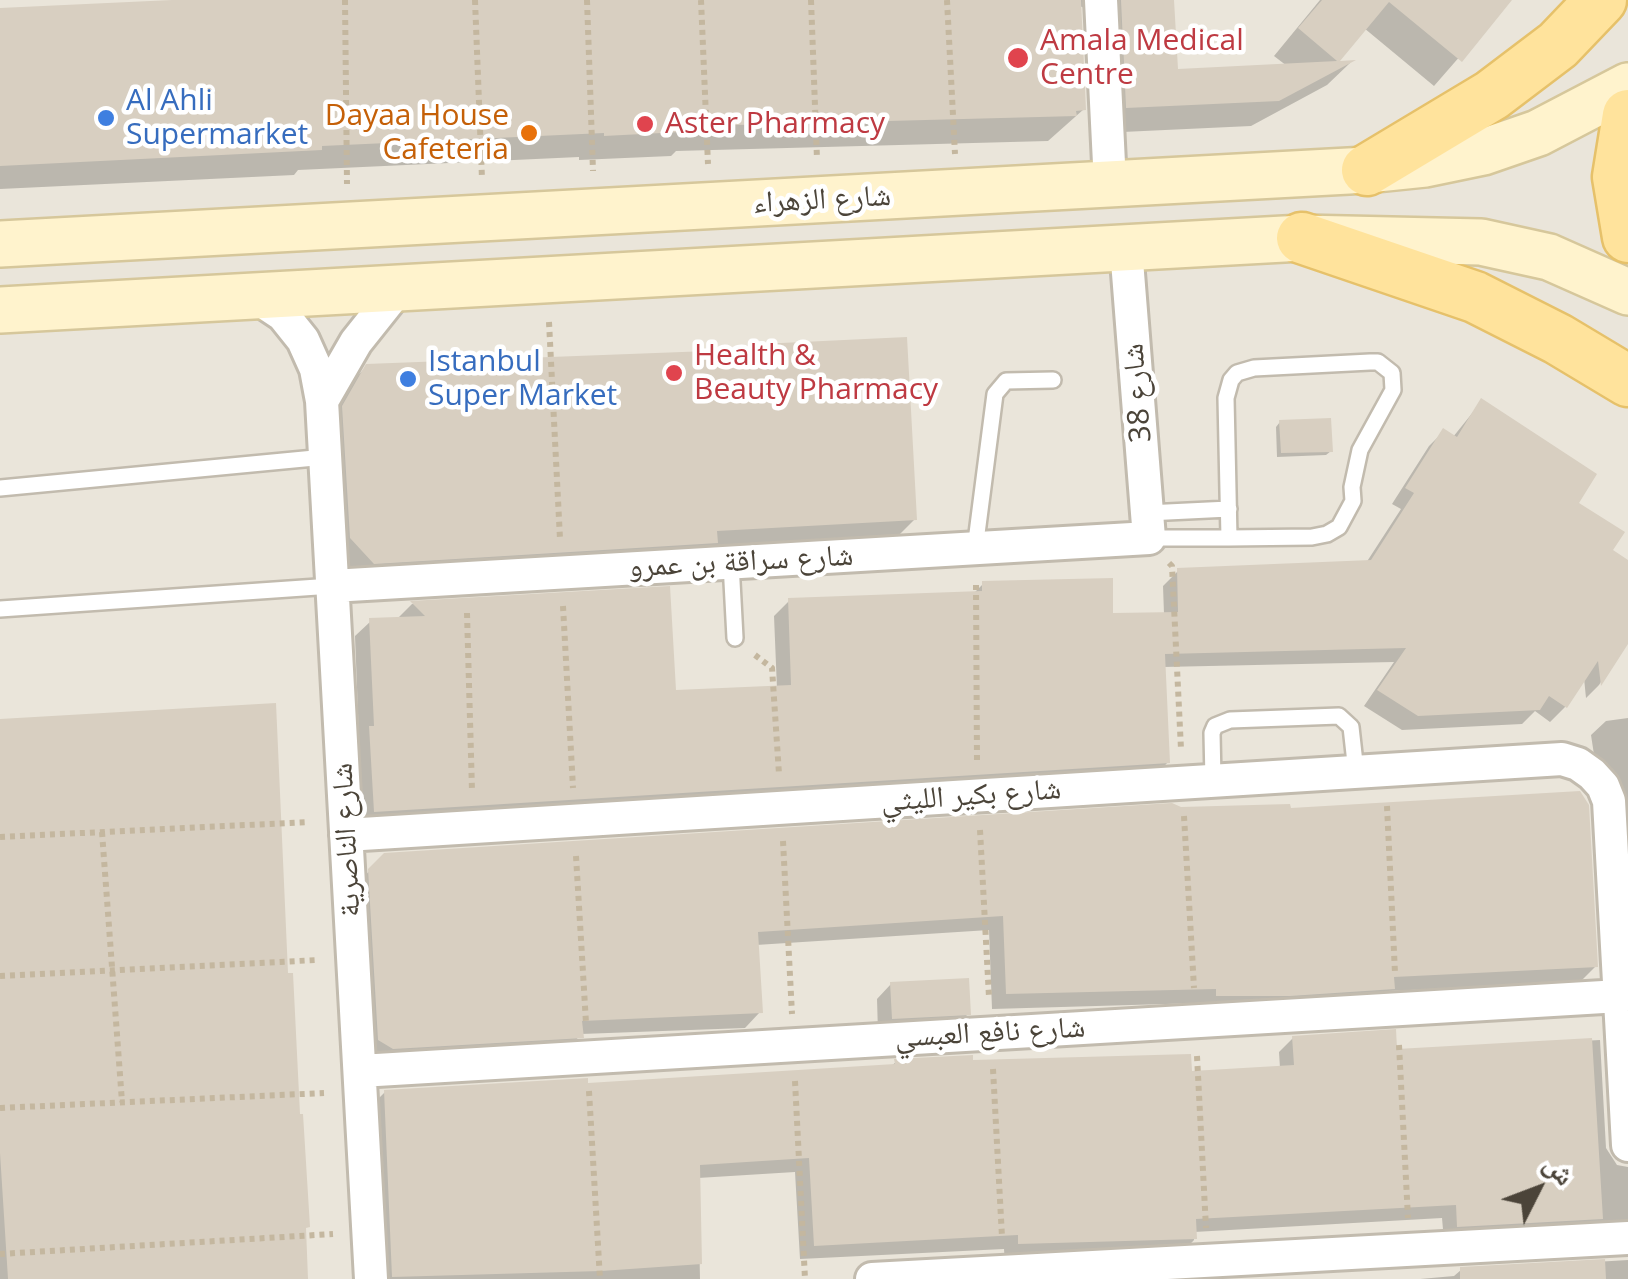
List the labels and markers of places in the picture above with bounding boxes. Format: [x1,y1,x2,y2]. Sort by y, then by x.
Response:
place label: Amala Medical Centre [1040,23,1244,94]
marker: Amala Medical Centre [1005,45,1031,71]
place label: Al Ahli Supermarket [126,83,308,154]
place label: Dayaa House Cafeteria [325,98,509,168]
place label: Aster Pharmacy [665,106,885,142]
marker: Al Ahli Supermarket [95,107,117,129]
marker: Aster Pharmacy [634,113,656,135]
marker: Dayaa House Cafeteria [518,122,540,144]
place label: Health & Beauty Pharmacy [694,338,938,408]
place label: Istanbul Super Market [428,344,617,414]
marker: Health & Beauty Pharmacy [663,362,685,384]
marker: Istanbul Super Market [397,368,419,390]

